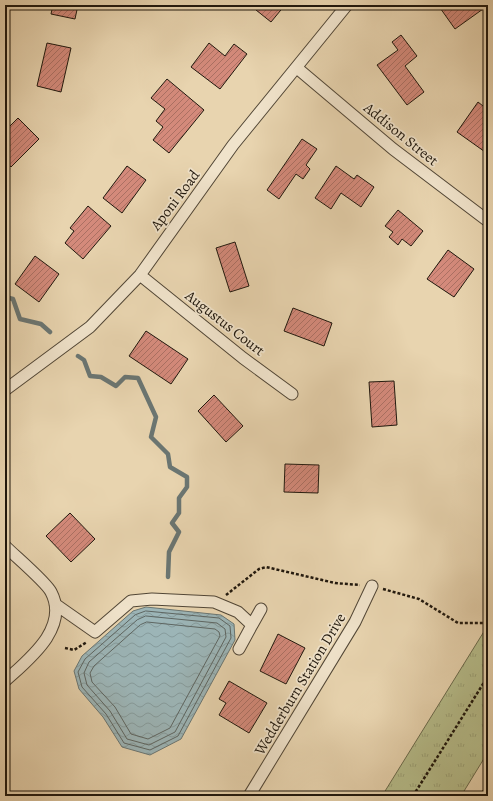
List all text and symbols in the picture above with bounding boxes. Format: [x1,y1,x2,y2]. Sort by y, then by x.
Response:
street label: Addison Street [359,97,442,170]
street label: Aponi Road [145,165,205,235]
street label: Augustus Court [180,285,269,360]
street label: Wedderburn Station Drive [249,609,350,760]

